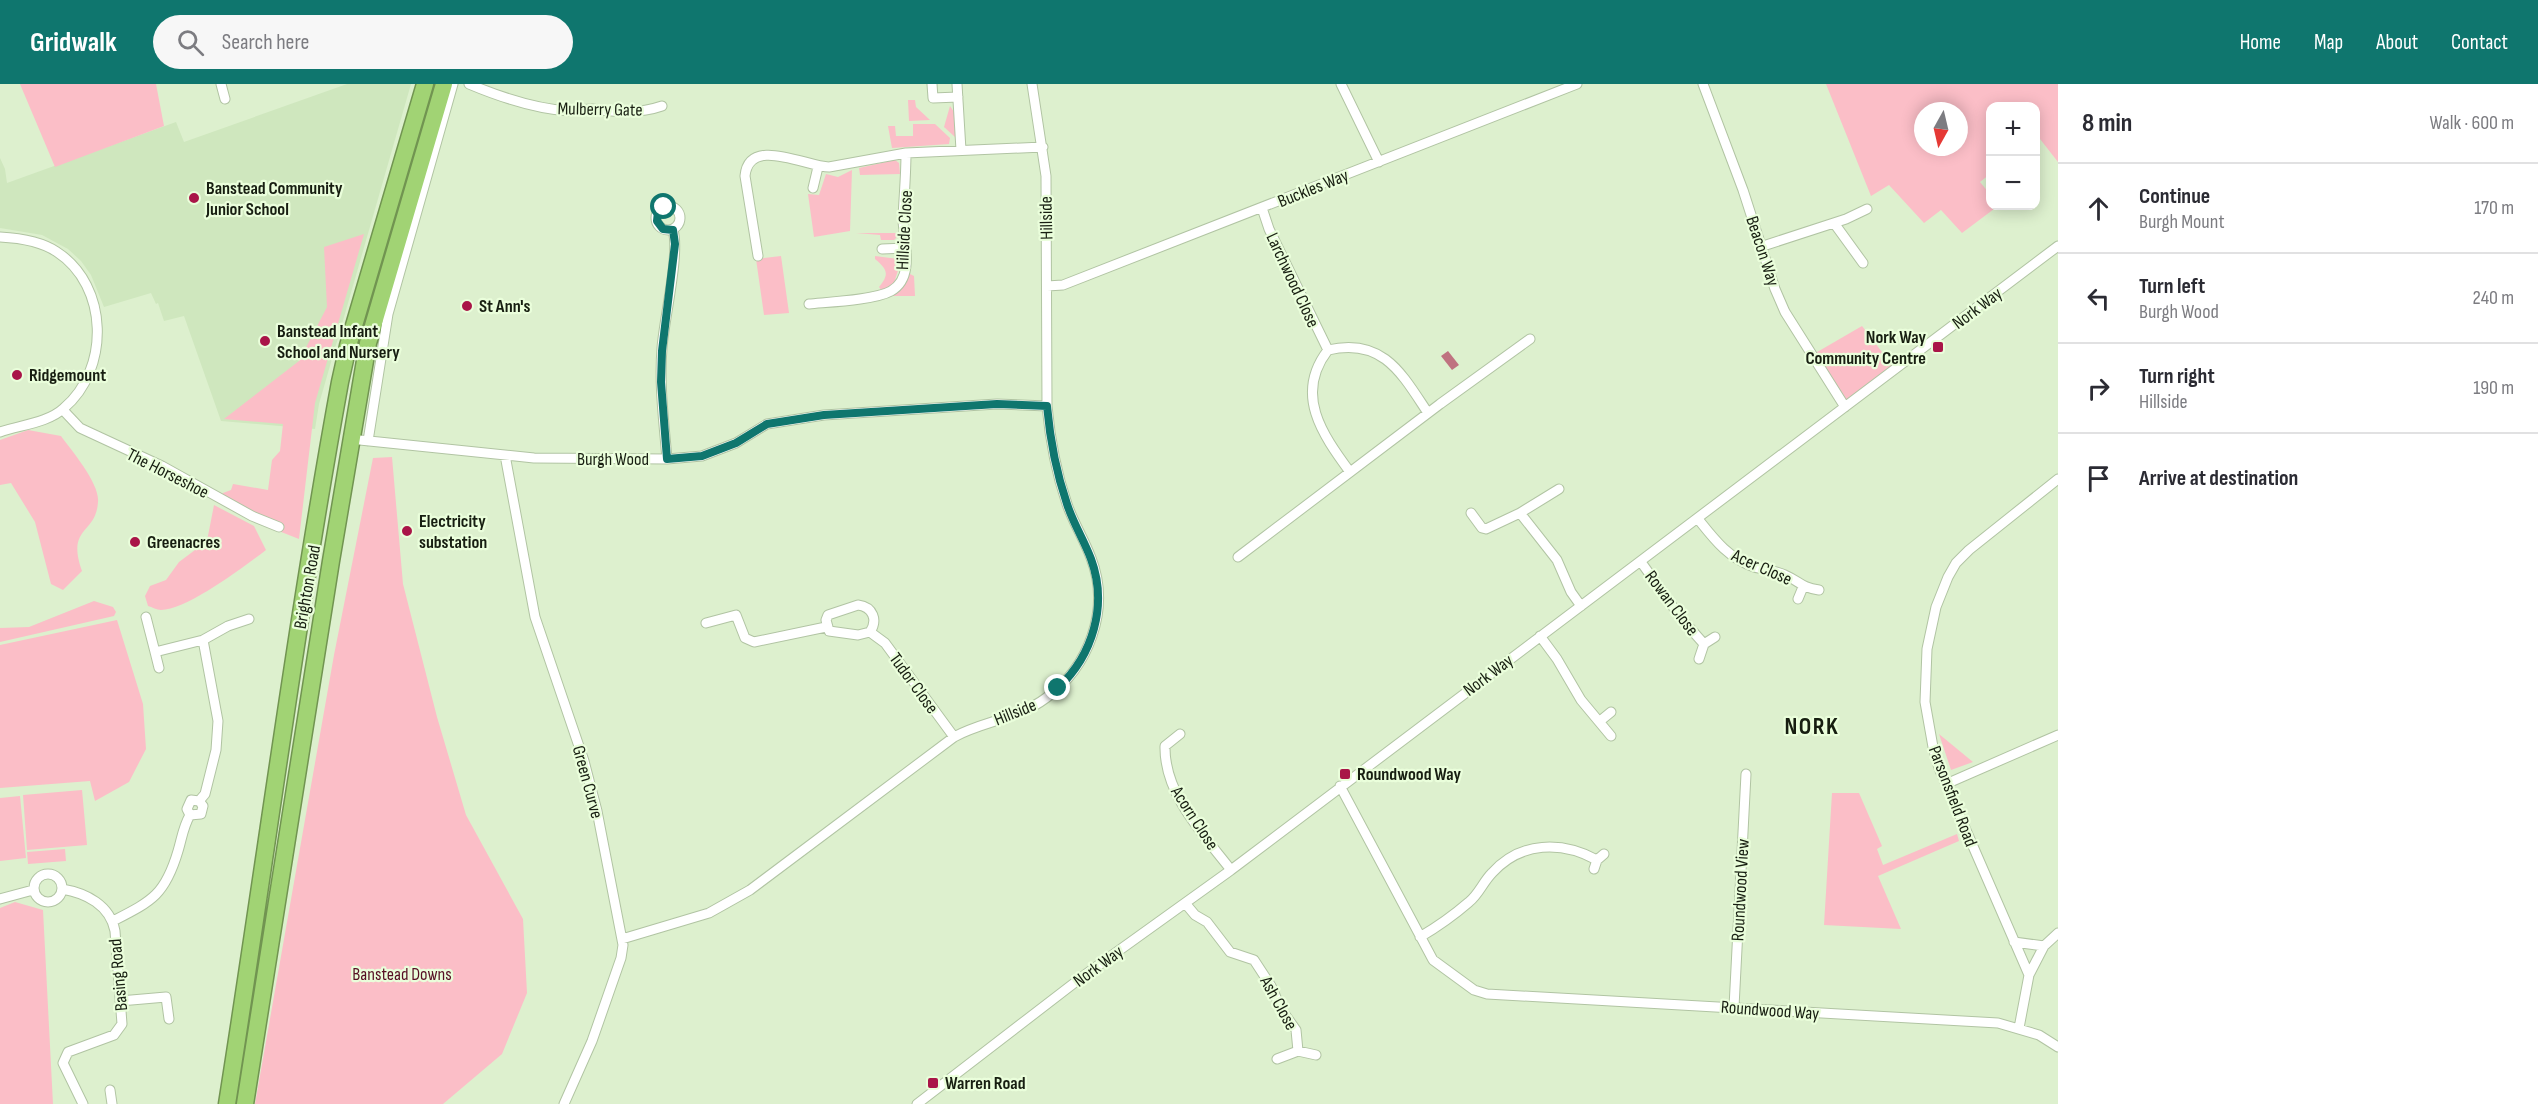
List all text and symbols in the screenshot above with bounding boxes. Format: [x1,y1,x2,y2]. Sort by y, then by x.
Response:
search box [153,15,573,69]
text: Gridwalk [30,26,117,59]
icon: search [174,26,207,59]
text: Search here [222,29,309,56]
text: Home [2240,30,2281,55]
text: Map [2314,30,2343,55]
text: About [2376,30,2418,55]
text: Contact [2451,30,2508,55]
street label: Mulberry Gate [557,98,643,121]
north arrow [1914,102,1968,156]
map controls [1986,102,2040,210]
button: + [1986,102,2040,156]
text: 8 min [2082,108,2132,139]
text: Walk · 600 m [2430,111,2514,135]
button: − [1986,156,2040,210]
street label: Buckles Way [1275,165,1352,212]
place label: Banstead Community Junior School [205,178,343,220]
text: Continue [2139,183,2210,210]
street label: Hillside Close [892,190,917,270]
marker: Banstead Community Junior School [187,191,201,205]
icon: ahead [2082,192,2115,225]
route start [650,193,676,219]
street label: Hillside [1036,196,1057,240]
text: 170 m [2474,196,2514,220]
text: Burgh Mount [2139,210,2225,234]
street label: Beacon Way [1741,214,1784,289]
street label: Larchwood Close [1261,230,1324,331]
text: Turn left [2139,273,2205,300]
icon: left [2082,282,2115,315]
street label: Nork Way [1948,283,2006,334]
text: 240 m [2473,286,2514,310]
place label: St Ann's [479,296,530,317]
marker: St Ann's [460,299,474,313]
text: Burgh Wood [2139,300,2219,324]
place label: Banstead Infant School and Nursery [277,321,400,363]
place label: Nork Way Community Centre [1805,327,1927,369]
marker: Banstead Infant School and Nursery [258,334,272,348]
marker: Nork Way Community Centre [1931,340,1945,354]
text: Turn right [2139,363,2215,390]
place label: Ridgemount [29,365,106,386]
marker: Ridgemount [10,368,24,382]
icon: right [2082,372,2115,405]
text: 190 m [2473,376,2514,400]
text: Hillside [2139,390,2188,414]
street label: The Horseshoe [123,444,212,503]
street label: Burgh Wood [577,449,649,470]
icon: arrive [2082,462,2115,495]
text: Arrive at destination [2139,465,2298,492]
place label: Electricity substation [419,511,487,553]
marker: Electricity substation [400,524,414,538]
place label: Greenacres [147,532,220,553]
marker: Greenacres [128,535,142,549]
street label: Brighton Road [290,543,325,631]
street label: Acer Close [1728,545,1795,590]
street label: Rowan Close [1640,567,1703,640]
street label: Tudor Close [885,649,943,718]
street label: Nork Way [1459,650,1517,701]
route end [1044,674,1070,700]
street label: Hillside [991,695,1039,730]
district label: NORK [1785,712,1839,741]
street label: Green Curve [568,743,607,821]
street label: Parsonsfield Road [1924,743,1981,849]
place label: Roundwood Way [1357,764,1462,785]
marker: Roundwood Way [1338,767,1352,781]
street label: Acorn Close [1166,782,1223,854]
street label: Roundwood View [1727,838,1754,942]
street label: Basing Road [105,938,132,1012]
street label: Nork Way [1069,941,1127,992]
park label: Banstead Downs [352,964,452,985]
street label: Ash Close [1255,972,1302,1034]
street label: Roundwood Way [1720,997,1820,1024]
place label: Warren Road [945,1073,1026,1094]
marker: Warren Road [926,1076,940,1090]

